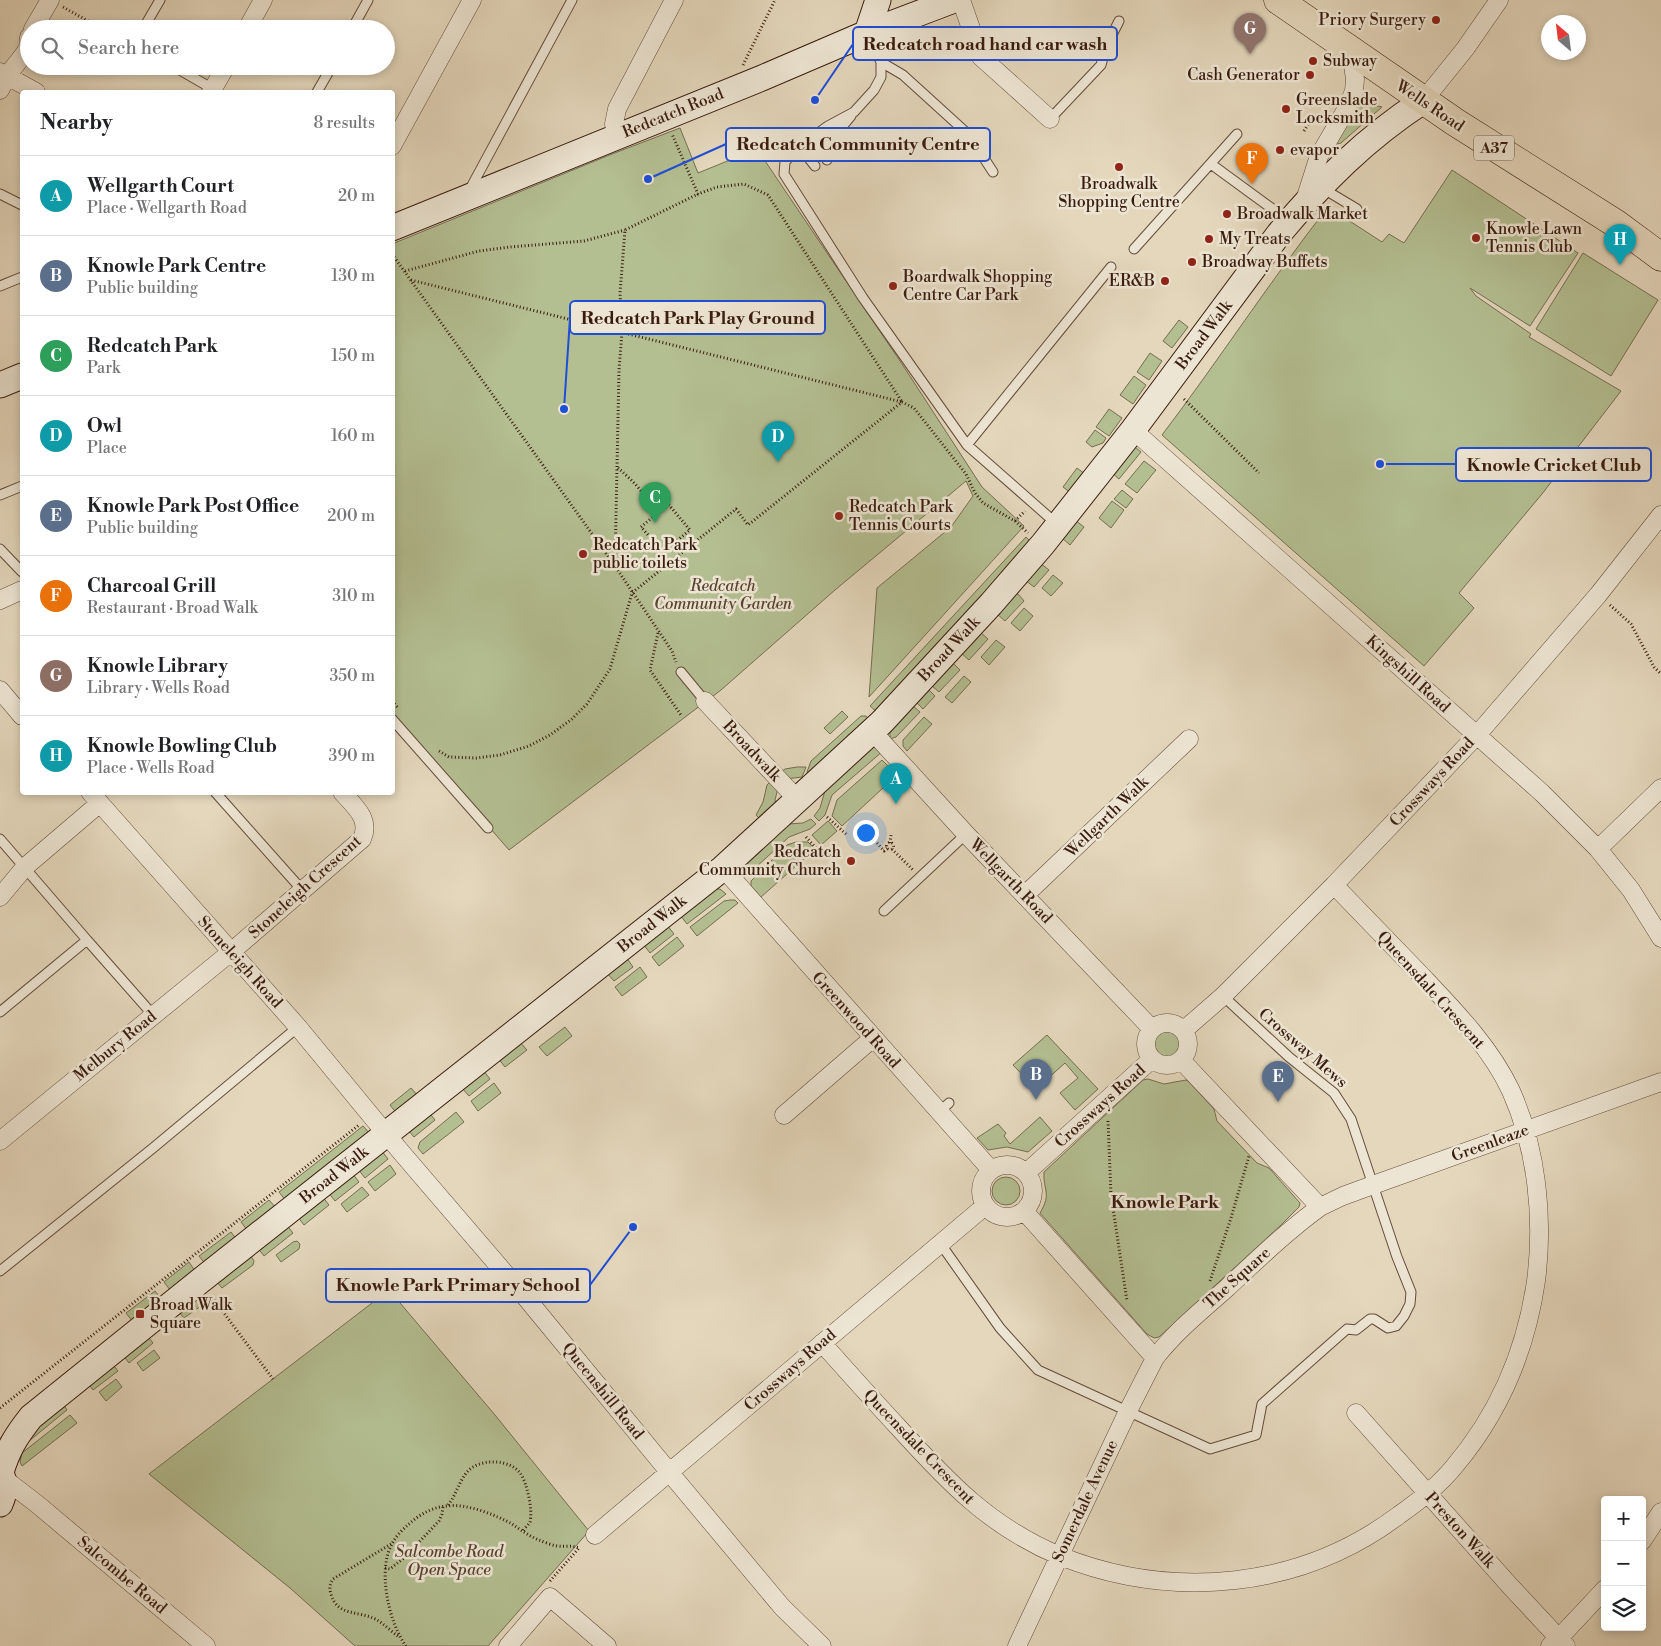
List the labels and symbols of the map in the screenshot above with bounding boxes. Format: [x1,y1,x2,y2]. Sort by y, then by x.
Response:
place label: Priory Surgery [1318,10,1426,30]
pin: G [1234,13,1266,54]
marker: Priory Surgery [1430,14,1442,26]
north arrow [1541,15,1586,60]
callout: Redcatch road hand car wash [853,27,1117,60]
text: Redcatch road hand car wash [863,33,1107,56]
place label: Subway [1323,51,1377,71]
marker: Subway [1307,55,1319,67]
place label: Cash Generator [1187,65,1300,85]
marker: Cash Generator [1304,69,1316,81]
street label: Wells Road [1391,75,1468,136]
street label: Redcatch Road [619,84,727,142]
place label: Greenslade Locksmith [1296,90,1377,128]
marker: Greenslade Locksmith [1280,103,1292,115]
callout: Redcatch Community Centre [726,128,990,161]
text: Redcatch Community Centre [736,133,980,156]
road number: A37 [1474,136,1514,160]
place label: evapor [1290,140,1339,160]
pin: F [1236,143,1268,184]
marker: evapor [1274,144,1286,156]
marker: Broadwalk Shopping Centre [1113,161,1125,173]
place label: Broadwalk Shopping Centre [1058,174,1180,212]
place label: Broadwalk Market [1236,204,1368,224]
marker: Broadwalk Market [1221,208,1233,220]
place label: Knowle Lawn Tennis Club [1486,219,1583,257]
pin: H [1604,224,1636,265]
place label: My Treats [1219,229,1290,249]
marker: Knowle Lawn Tennis Club [1470,232,1482,244]
marker: My Treats [1203,233,1215,245]
place label: Broadway Buffets [1201,252,1328,272]
marker: Broadway Buffets [1186,256,1198,268]
place label: Boardwalk Shopping Centre Car Park [902,267,1053,305]
place label: ER&B [1109,271,1155,291]
marker: ER&B [1159,275,1171,287]
marker: Boardwalk Shopping Centre Car Park [887,280,899,292]
street label: Broad Walk [1171,295,1238,375]
callout: Redcatch Park Play Ground [570,301,825,334]
text: Redcatch Park Play Ground [581,307,815,330]
pin: D [762,421,794,462]
callout: Knowle Cricket Club [1456,448,1651,481]
text: Knowle Cricket Club [1467,454,1641,477]
pin: C [639,482,671,523]
place label: Redcatch Park Tennis Courts [849,497,954,535]
marker: Redcatch Park Tennis Courts [833,510,845,522]
place label: Redcatch Park public toilets [593,535,698,573]
marker: Redcatch Park public toilets [577,548,589,560]
park label: Redcatch Community Garden [654,576,793,614]
street label: Broad Walk [913,611,985,687]
street label: Kingshill Road [1362,631,1454,717]
street label: Broadwalk [718,715,787,787]
street label: Crossways Road [1385,733,1479,831]
pin: A [880,763,912,804]
street label: Wellgarth Walk [1060,771,1154,862]
your location [853,820,879,846]
street label: Stoneleigh Crescent [245,831,366,943]
street label: Wellgarth Road [965,834,1057,928]
place label: Redcatch Community Church [699,842,841,880]
marker: Redcatch Community Church [845,855,857,867]
street label: Broad Walk [613,890,692,958]
street label: Stoneleigh Road [193,912,287,1012]
street label: Queensdale Crescent [1373,927,1489,1053]
street label: Greenwood Road [808,968,904,1072]
street label: Crossway Mews [1254,1004,1352,1092]
street label: Melbury Road [70,1006,160,1086]
pin: B [1020,1059,1052,1100]
street label: Crossways Road [1050,1060,1150,1152]
pin: E [1262,1061,1294,1102]
street label: Greenleaze [1449,1120,1531,1166]
street label: Broad Walk [295,1141,374,1209]
district label: Knowle Park [1111,1191,1220,1214]
street label: The Square [1199,1243,1275,1313]
callout: Knowle Park Primary School [326,1269,590,1302]
text: Knowle Park Primary School [336,1274,580,1297]
place label: Broad Walk Square [149,1295,234,1333]
marker: Broad Walk Square [134,1308,146,1320]
street label: Crossways Road [740,1325,840,1415]
street label: Queenshill Road [558,1338,648,1444]
street label: Queensdale Crescent [859,1385,979,1509]
street label: Somerdale Avenue [1048,1436,1122,1566]
street label: Preston Walk [1421,1488,1500,1573]
street label: Salcombe Road [73,1532,171,1618]
park label: Salcombe Road Open Space [395,1542,504,1580]

